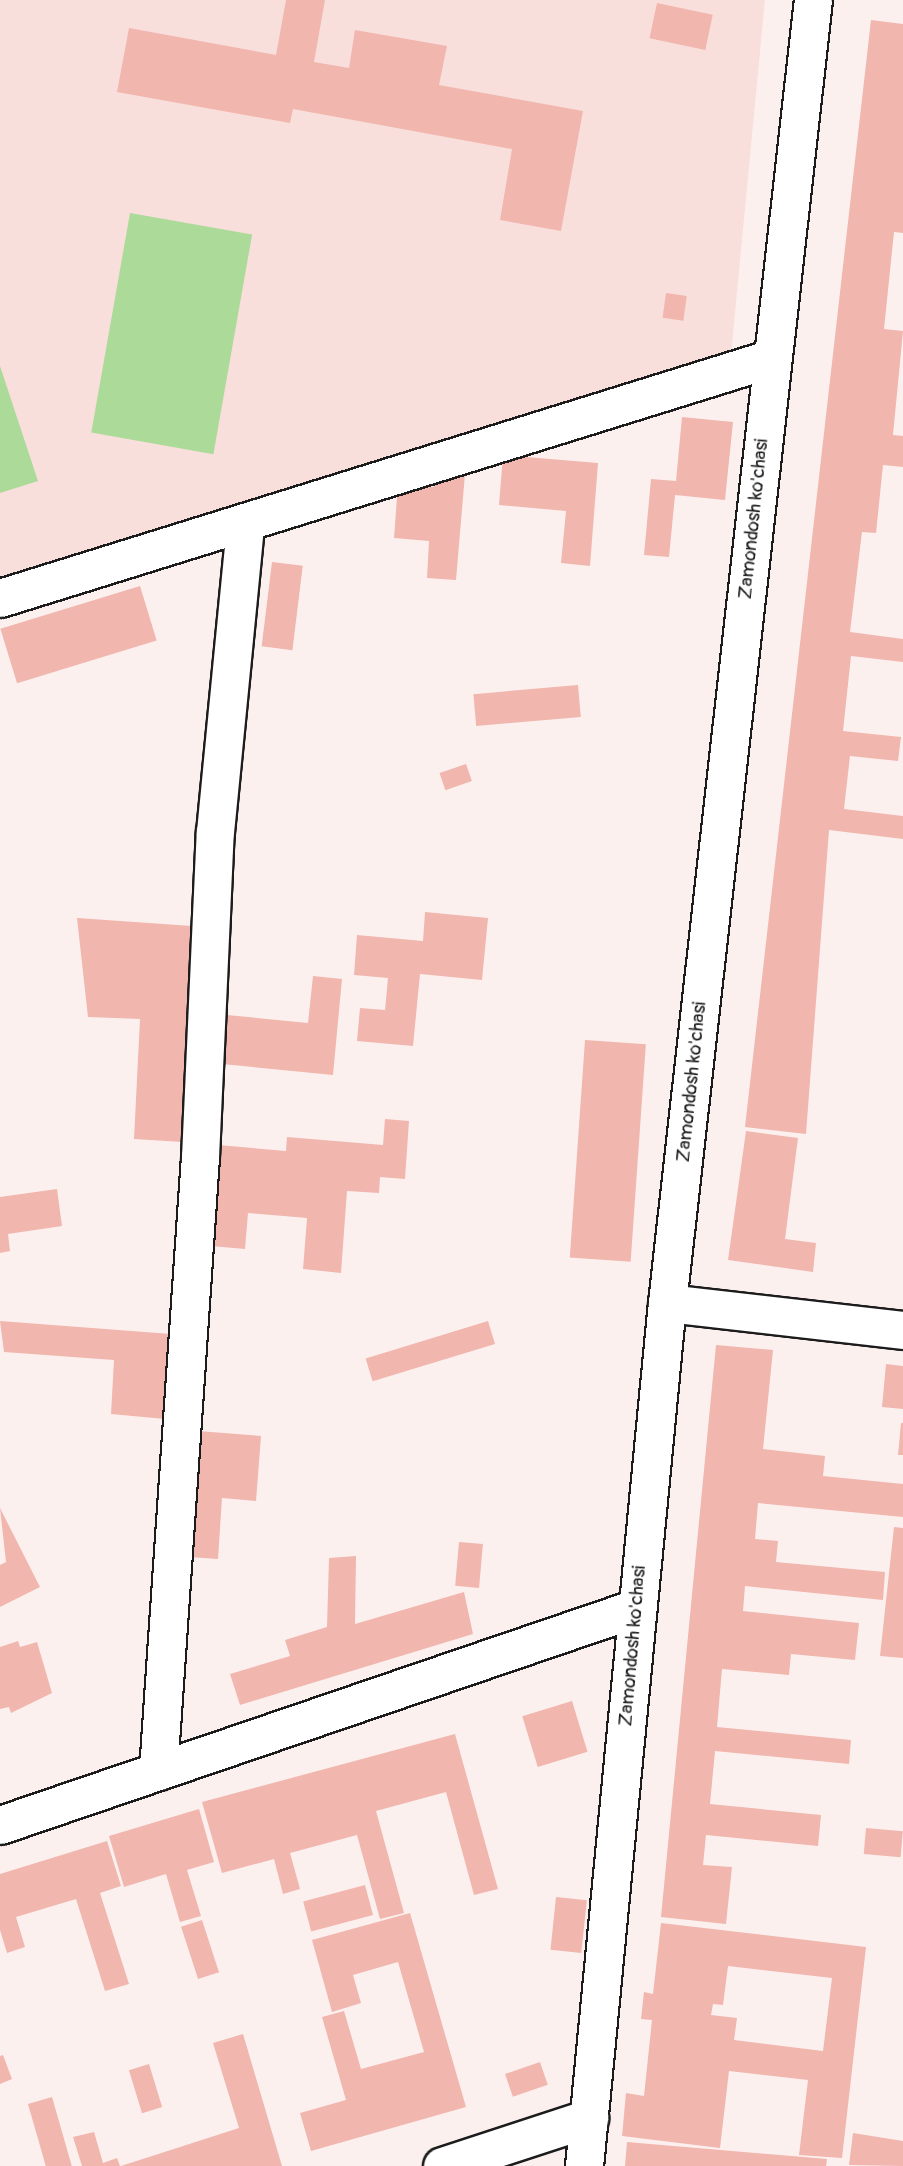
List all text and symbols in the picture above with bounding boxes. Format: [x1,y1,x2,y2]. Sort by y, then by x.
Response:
street label: Zamondosh ko'chasi [734,438,774,600]
street label: Zamondosh ko'chasi [672,1001,712,1163]
street label: Zamondosh ko'chasi [615,1565,651,1727]

